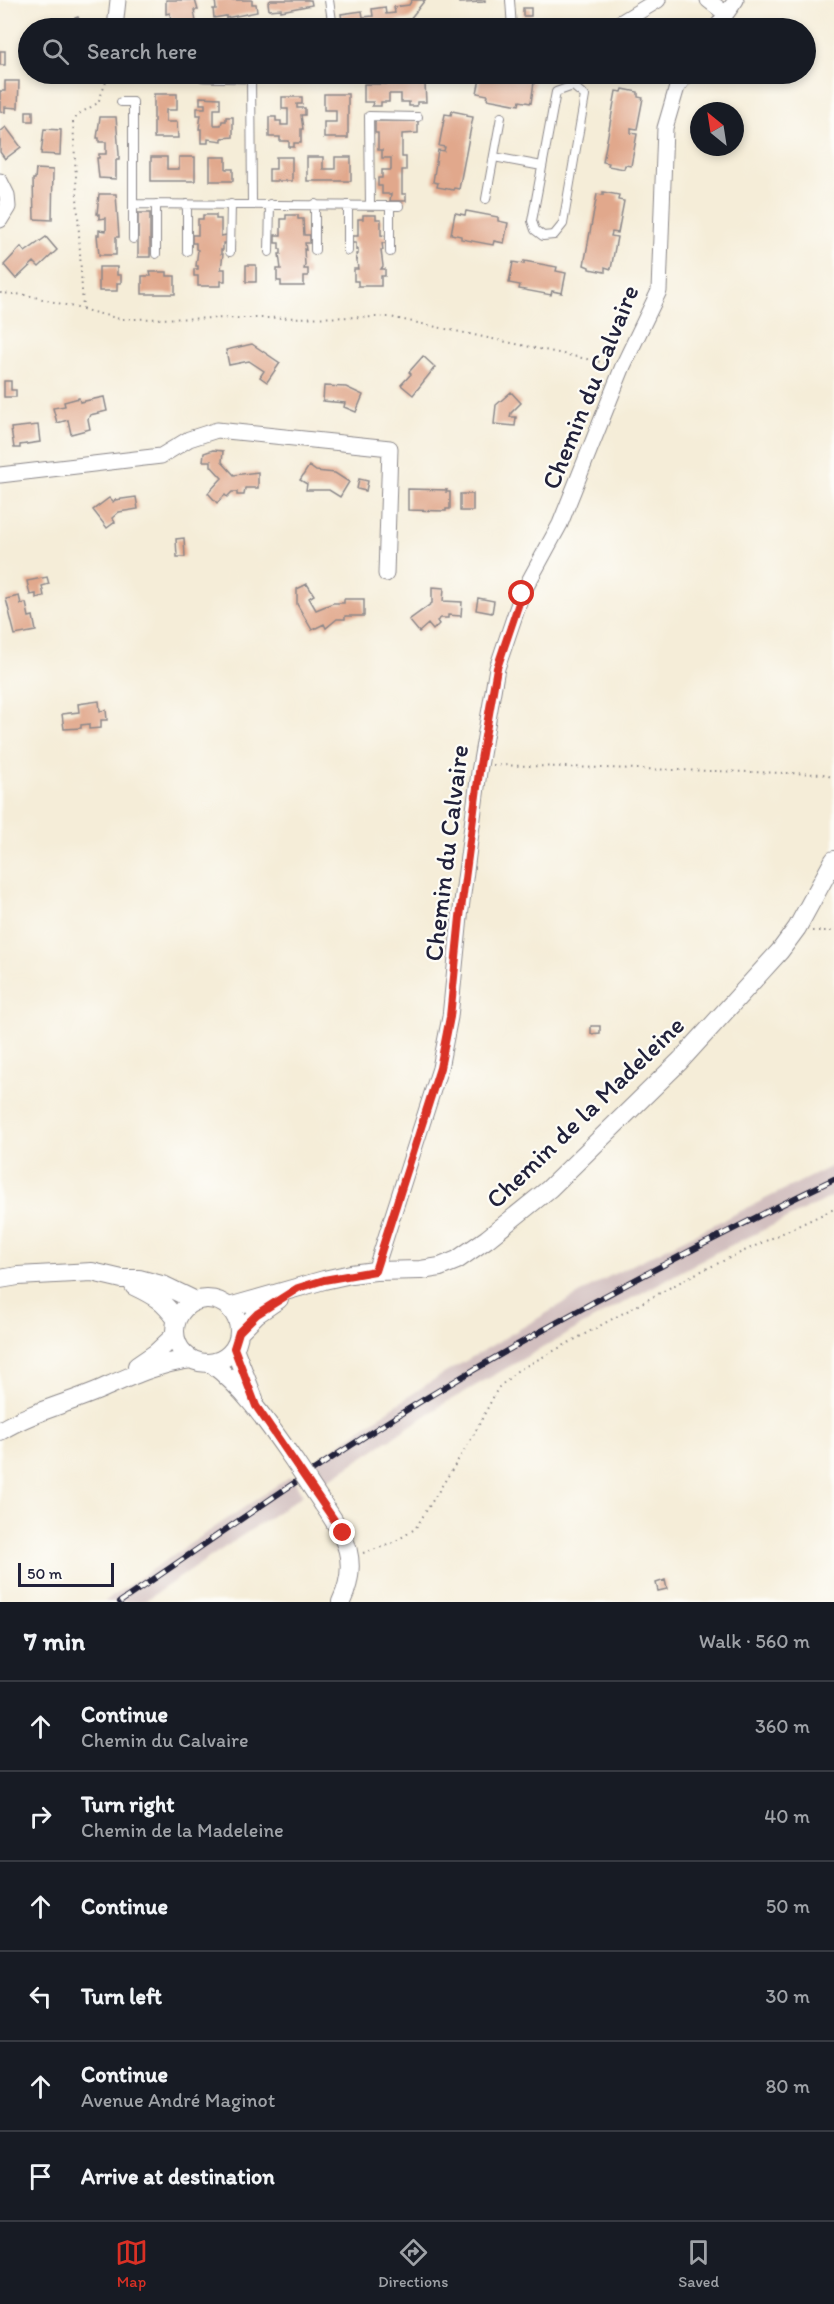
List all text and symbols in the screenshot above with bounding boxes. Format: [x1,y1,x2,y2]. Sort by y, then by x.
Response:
search box [18,18,816,84]
icon: search [39,35,72,68]
text: Search here [87,38,197,65]
north arrow [690,102,744,156]
street label: Chemin du Calvaire [534,280,646,494]
route start [508,580,534,606]
street label: Chemin du Calvaire [417,743,475,963]
street label: Chemin de la Madeleine [479,1009,691,1215]
route end [329,1519,355,1545]
scale bar [18,1560,114,1588]
text: 50 m [27,1564,62,1583]
text: 7 min [24,1625,85,1657]
text: Walk · 560 m [699,1629,810,1653]
text: Continue [81,1701,168,1728]
icon: ahead [24,1710,57,1743]
text: 360 m [755,1714,810,1738]
text: Chemin du Calvaire [81,1728,248,1752]
text: Turn right [81,1791,175,1818]
icon: right [24,1800,57,1833]
text: 40 m [764,1804,810,1828]
text: Chemin de la Madeleine [81,1818,284,1842]
icon: ahead [24,1890,57,1923]
text: Continue [81,1893,168,1920]
text: 50 m [766,1894,810,1918]
icon: left [24,1980,57,2013]
text: Turn left [81,1983,162,2010]
text: 30 m [765,1984,810,2008]
text: Continue [81,2061,168,2088]
icon: ahead [24,2070,57,2103]
text: 80 m [765,2074,810,2098]
text: Avenue André Maginot [81,2088,275,2112]
icon: arrive [24,2160,57,2193]
text: Arrive at destination [81,2163,275,2190]
tab: Map [115,2236,148,2291]
tab: Directions [378,2236,448,2291]
tab: Saved [678,2236,719,2291]

